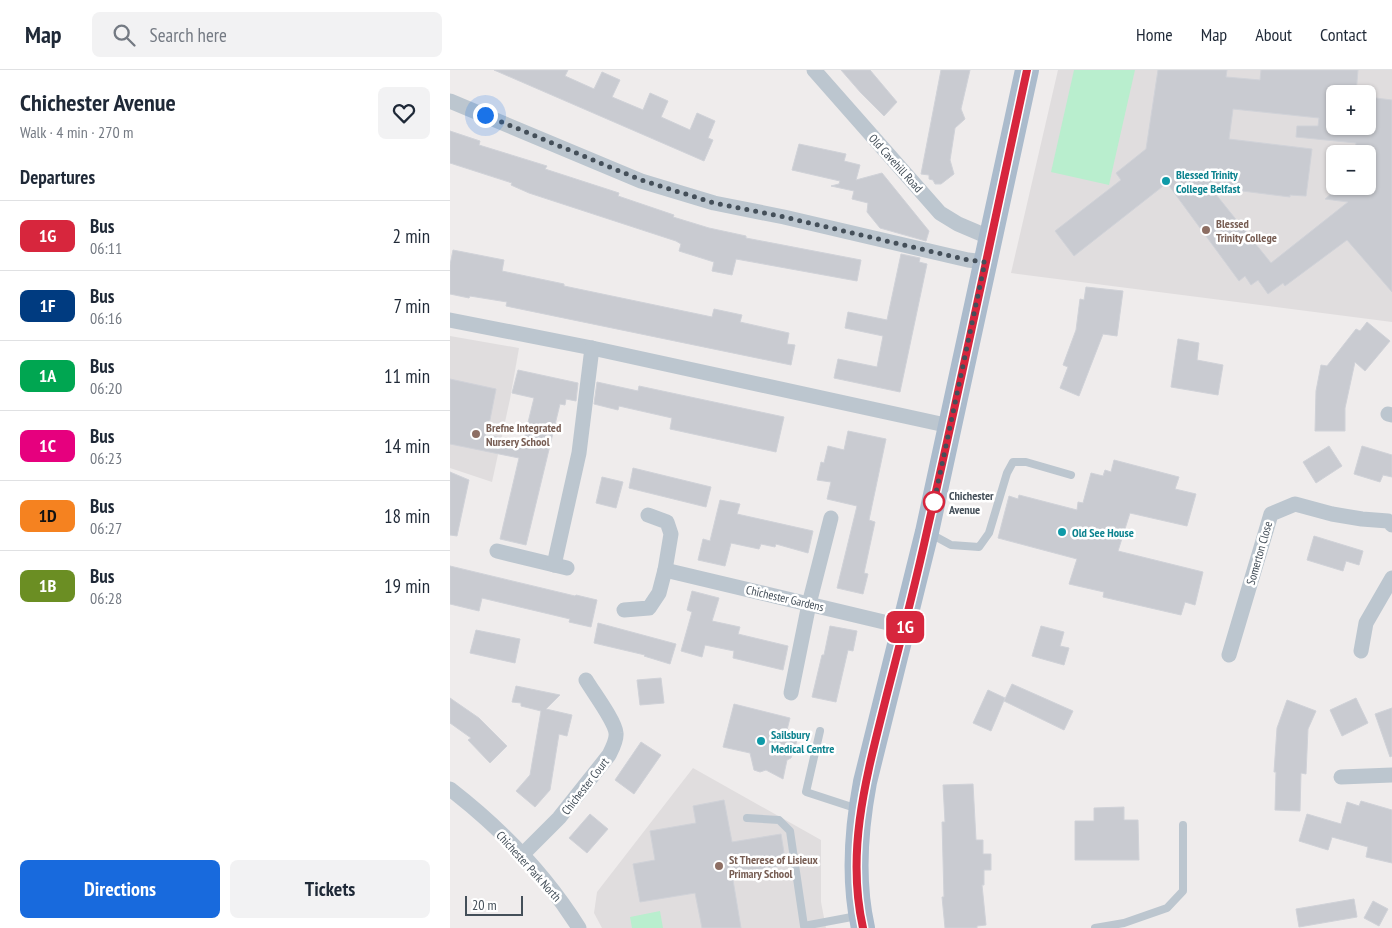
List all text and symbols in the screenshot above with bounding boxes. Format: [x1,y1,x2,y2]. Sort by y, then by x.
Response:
search box [92,12,442,57]
text: Map [25,19,62,50]
icon: search [110,21,138,49]
text: Search here [150,23,227,47]
text: Home [1136,23,1173,46]
text: Map [1201,23,1227,46]
text: About [1255,23,1292,46]
text: Contact [1320,23,1367,46]
map controls [1326,85,1376,195]
button: + [1326,85,1376,135]
text: Chichester Avenue [20,87,176,118]
button: heart [378,87,430,139]
your location [473,103,498,128]
text: Walk · 4 min · 270 m [20,122,133,142]
street label: Old Cavehill Road [866,131,926,195]
button: − [1326,145,1376,195]
text: Departures [20,165,95,189]
place label: Blessed Trinity College Belfast [1176,167,1241,196]
marker: Blessed Trinity College Belfast [1160,175,1172,187]
text: Bus [90,214,114,238]
place label: Blessed Trinity College [1216,216,1277,245]
text: 1G [39,224,56,247]
text: 2 min [393,224,430,248]
marker: Blessed Trinity College [1200,224,1212,236]
text: 06:11 [90,238,122,258]
text: Bus [90,284,114,308]
text: 1F [39,294,56,317]
text: 7 min [393,294,430,318]
text: 06:16 [90,308,122,328]
text: Bus [90,354,114,378]
text: 1A [39,364,56,387]
text: 11 min [384,364,430,388]
text: 06:20 [90,378,122,398]
place label: Brefne Integrated Nursery School [486,420,561,449]
text: Bus [90,424,114,448]
marker: Brefne Integrated Nursery School [470,428,482,440]
text: 1C [39,434,56,457]
text: 14 min [384,434,430,458]
text: 06:23 [90,448,122,468]
place label: Chichester Avenue [948,488,994,517]
marker: Chichester Avenue [923,491,945,513]
text: Bus [90,494,114,518]
text: 1D [38,504,57,527]
text: 18 min [384,504,430,528]
text: 06:27 [90,518,122,538]
street label: Somerton Close [1243,519,1275,586]
place label: Old See House [1072,525,1134,540]
marker: Old See House [1056,526,1068,538]
text: Bus [90,564,114,588]
text: 1B [39,574,56,597]
text: 19 min [384,574,430,598]
street label: Chichester Gardens [745,582,825,614]
text: 06:28 [90,588,122,608]
line badge: 1G [882,611,928,643]
text: 1G [896,615,914,638]
place label: Sailsbury Medical Centre [771,727,834,756]
marker: Sailsbury Medical Centre [755,735,767,747]
street label: Chichester Court [558,754,612,818]
street label: Chichester Park North [493,828,565,904]
place label: St Therese of Lisieux Primary School [729,852,819,881]
button: Directions [20,860,220,918]
button: Tickets [230,860,430,918]
marker: St Therese of Lisieux Primary School [713,860,725,872]
scale bar [465,893,522,916]
text: 20 m [472,896,497,914]

